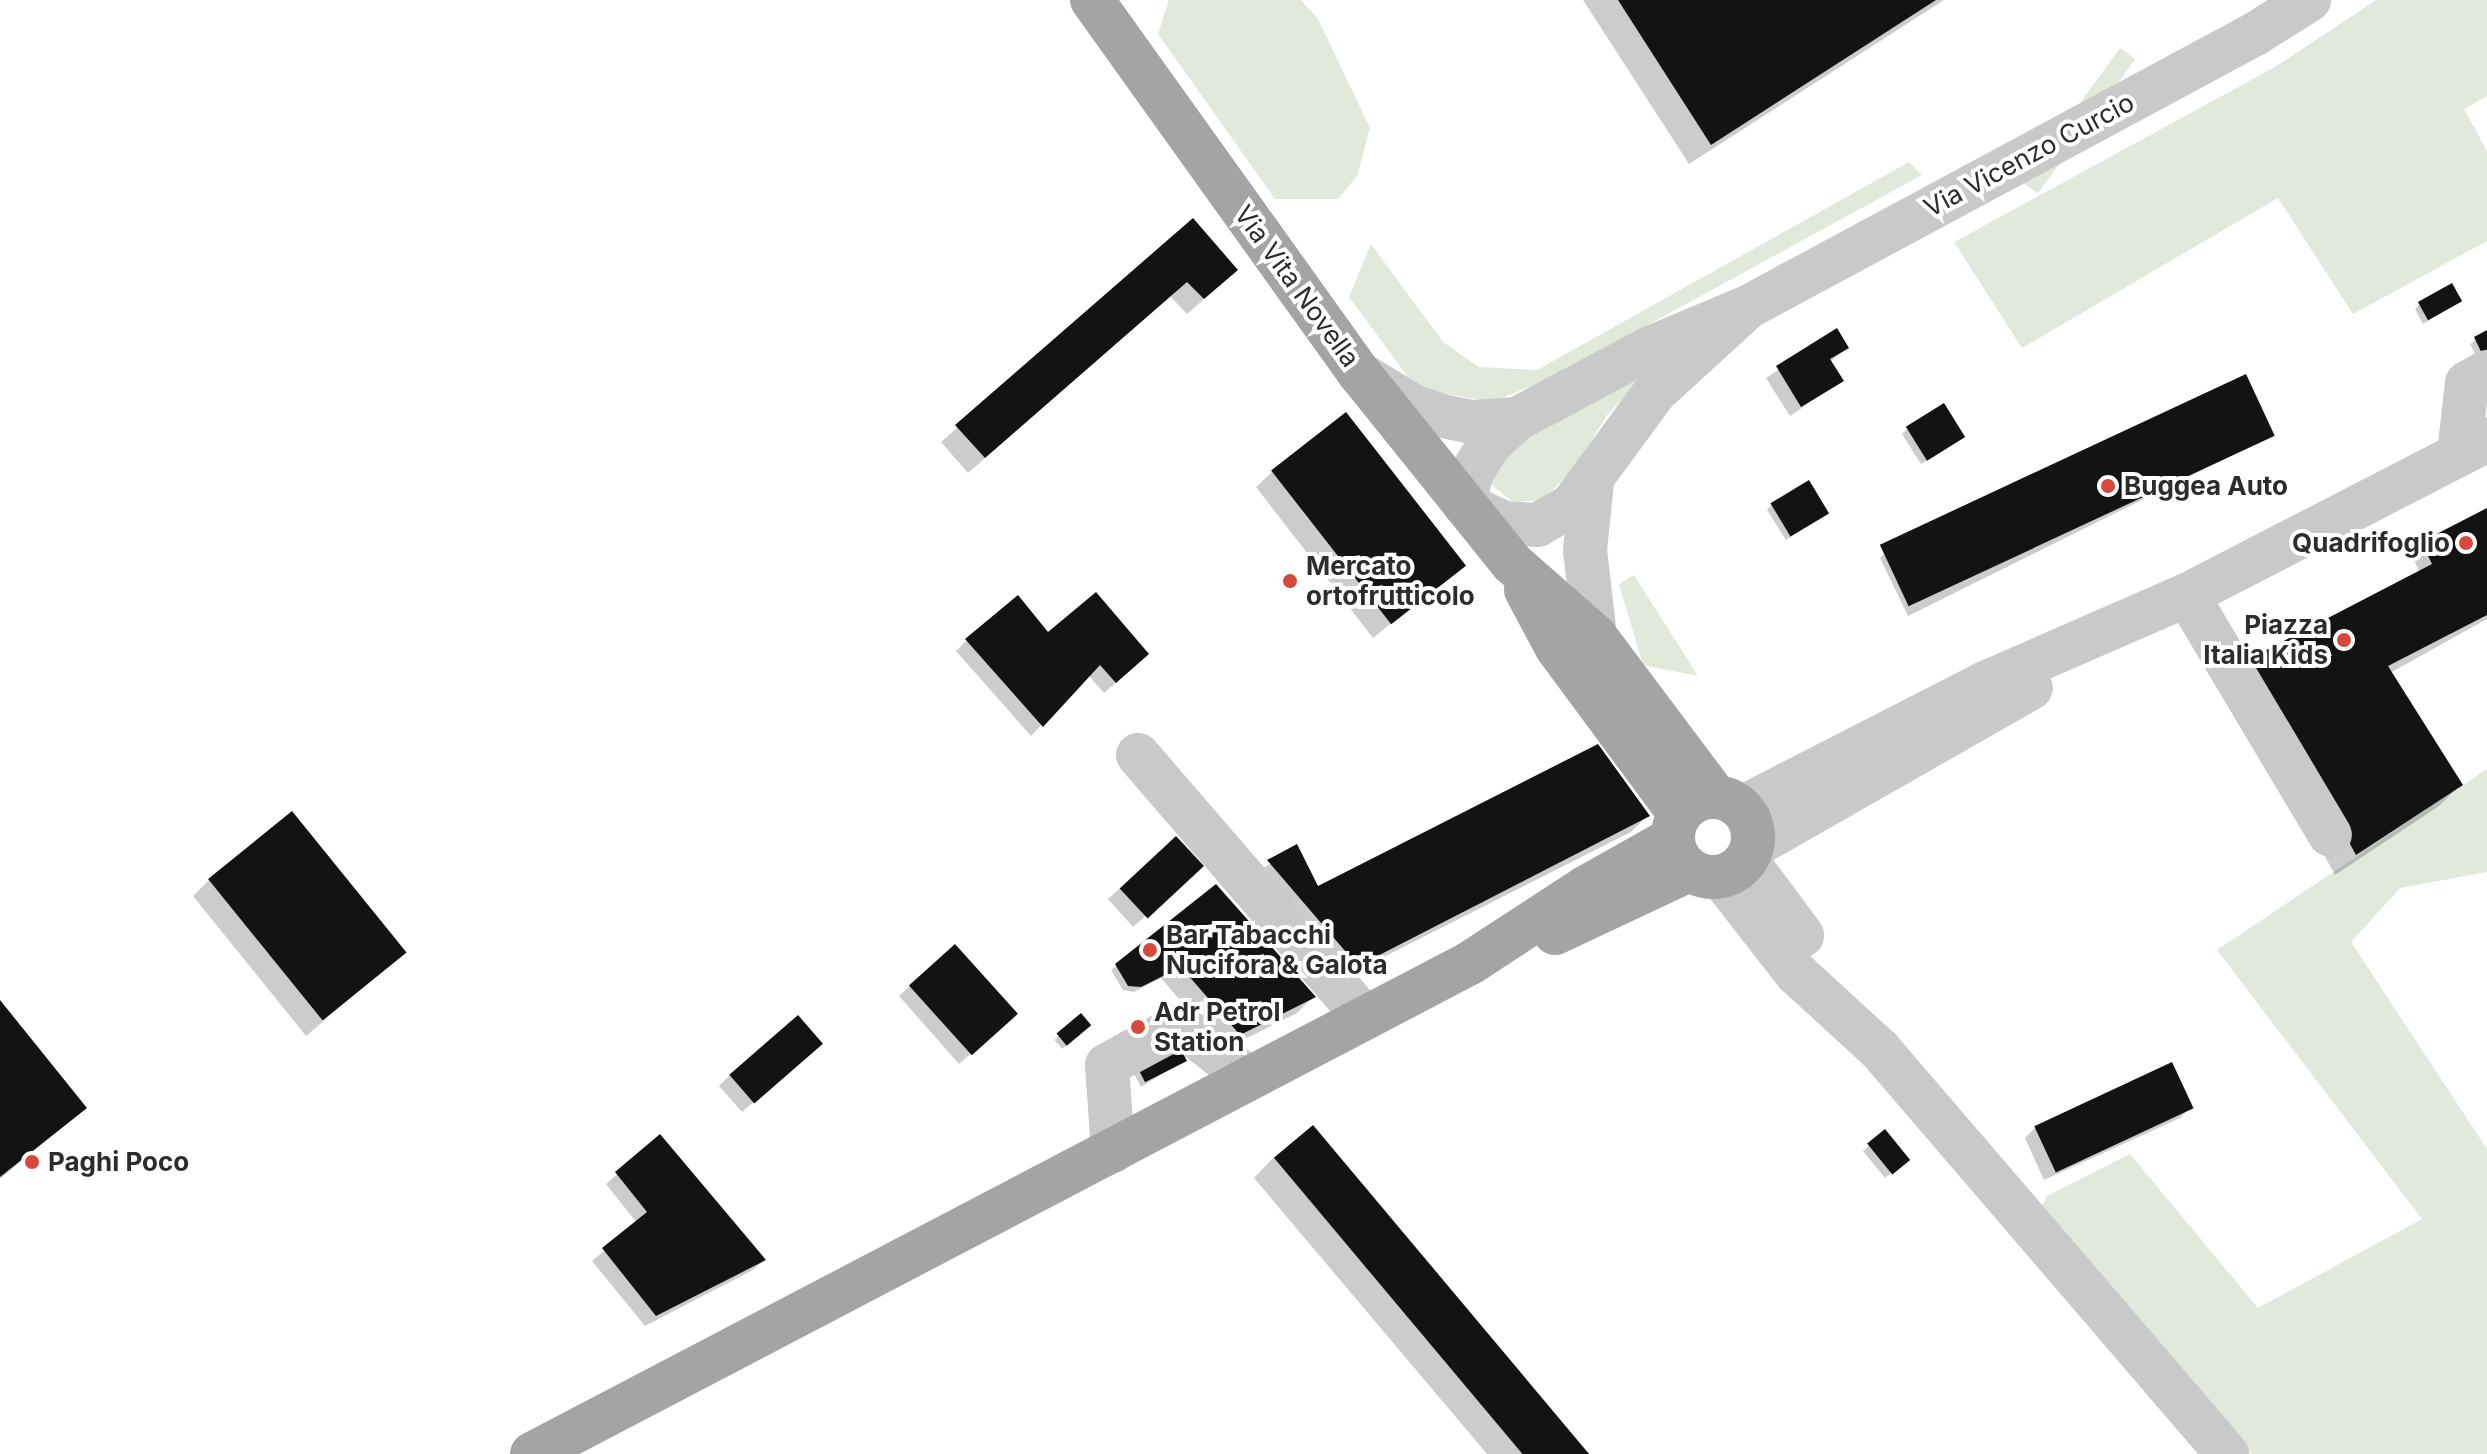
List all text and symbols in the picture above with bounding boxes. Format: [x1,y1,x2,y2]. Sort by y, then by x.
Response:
street label: Via Vicenzo Curcio [1919,87,2139,223]
street label: Via Vita Novella [1228,199,1366,373]
place label: Buggea Auto [2124,470,2288,502]
marker: Buggea Auto [2099,477,2117,495]
place label: Quadrifoglio [2292,527,2450,559]
marker: Quadrifoglio [2457,534,2475,552]
place label: Mercato ortofrutticolo [1306,550,1475,612]
marker: Mercato ortofrutticolo [1281,572,1299,590]
place label: Piazza Italia Kids [2203,609,2328,670]
marker: Piazza Italia Kids [2335,631,2353,649]
place label: Bar Tabacchi Nucifora & Galota [1166,919,1388,980]
marker: Bar Tabacchi Nucifora & Galota [1141,941,1159,959]
place label: Adr Petrol Station [1154,996,1281,1058]
marker: Adr Petrol Station [1129,1018,1147,1036]
place label: Paghi Poco [48,1146,189,1178]
marker: Paghi Poco [23,1153,41,1171]

